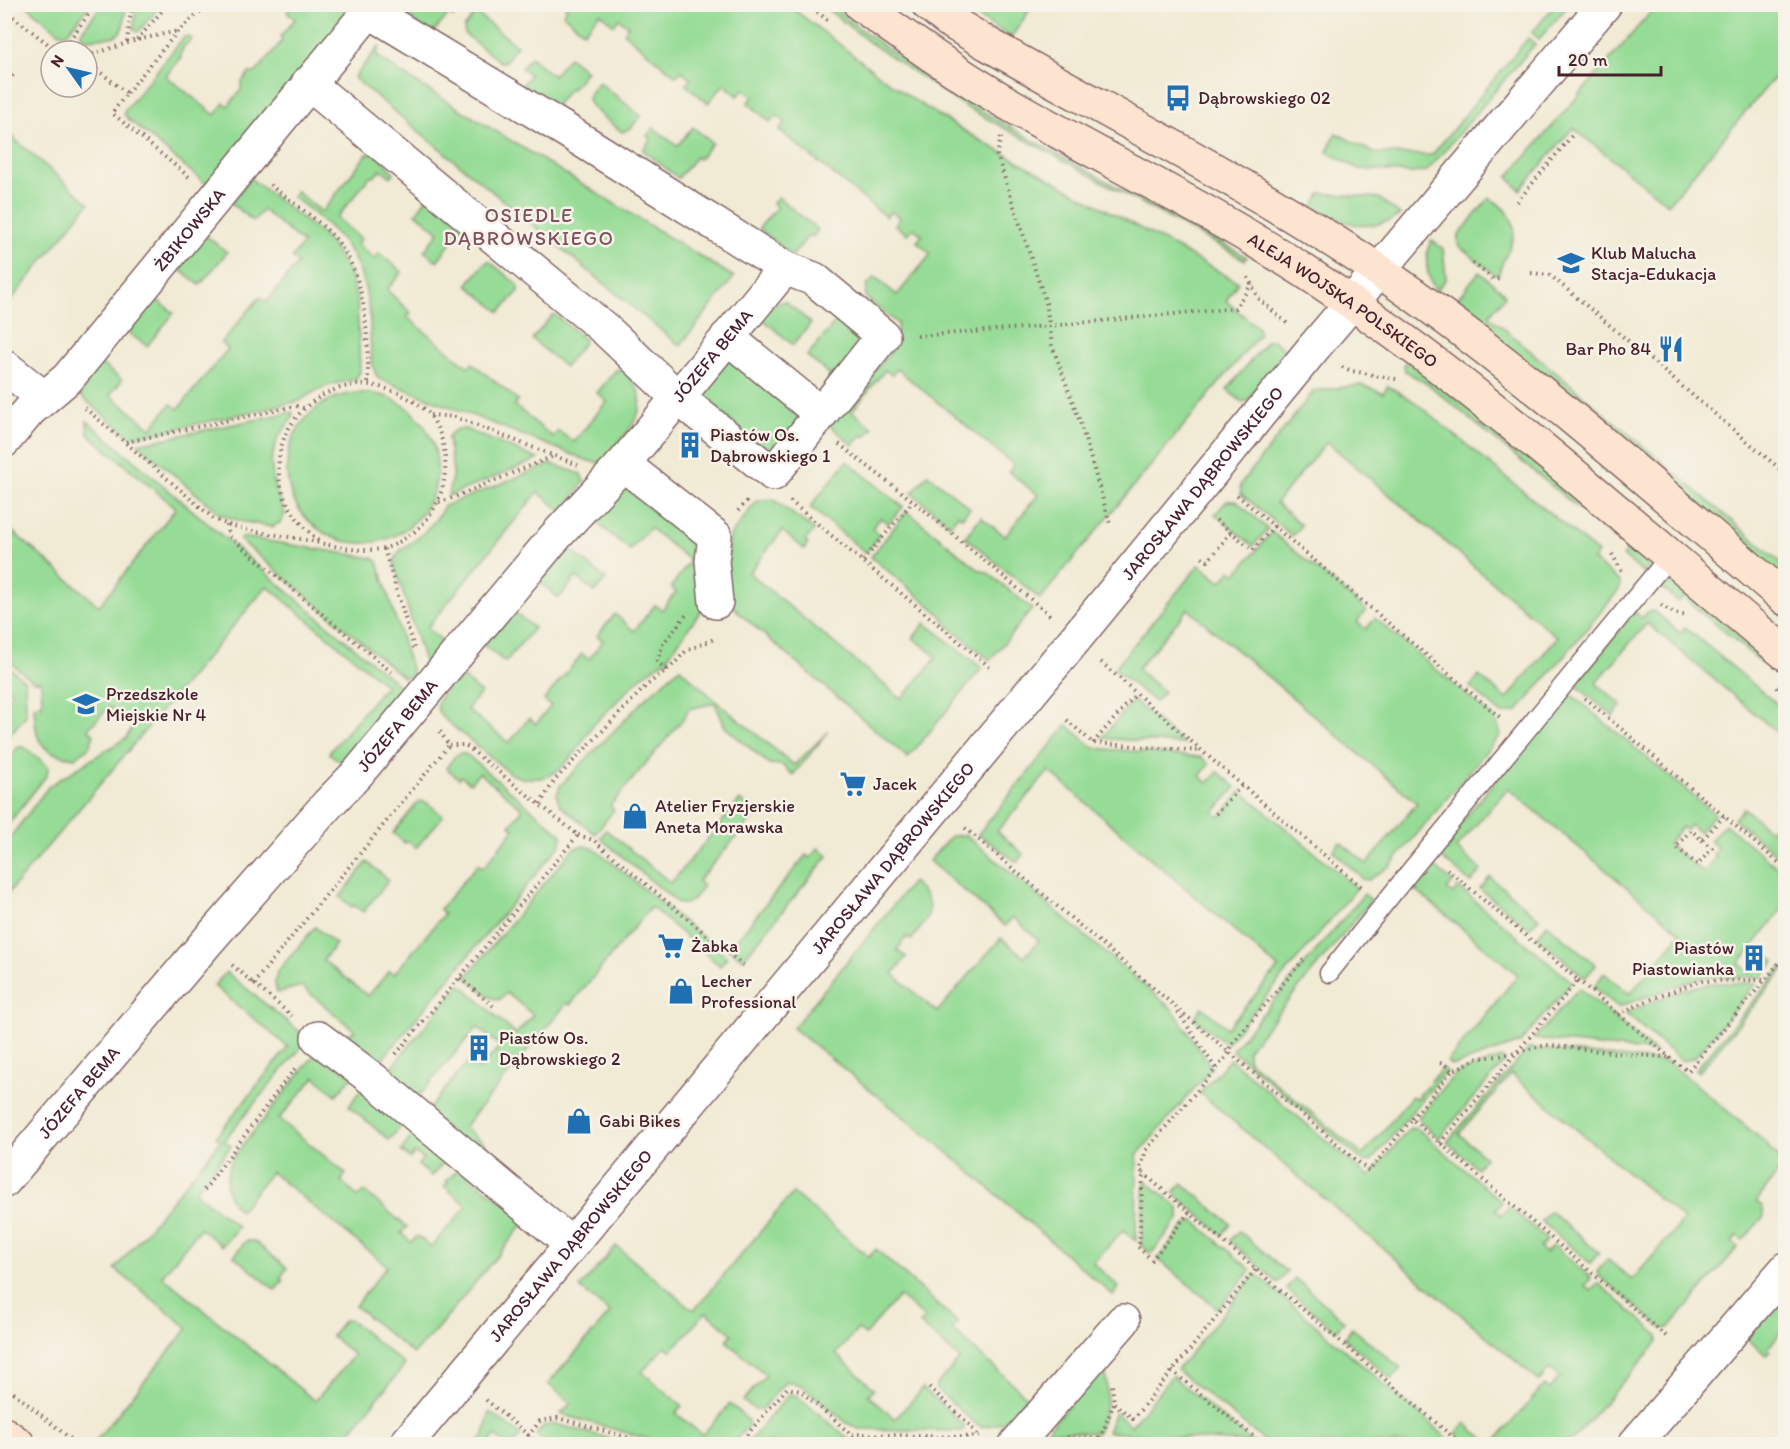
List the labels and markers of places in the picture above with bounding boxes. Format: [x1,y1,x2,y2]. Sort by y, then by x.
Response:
bus stop icon: Dąbrowskiego 02 [1163,83,1193,113]
place label: Dąbrowskiego 02 [1198,87,1331,109]
place label: Klub Malucha Stacja-Edukacja [1591,242,1716,285]
school or university icon: Klub Malucha Stacja-Edukacja [1556,248,1586,278]
restaurant icon: Bar Pho 84 [1656,334,1686,364]
place label: Bar Pho 84 [1565,338,1651,360]
place label: Piastów Os. Dąbrowskiego 1 [710,424,830,467]
building icon: Piastów Os. Dąbrowskiego 1 [675,430,705,460]
place label: Przedszkole Miejskie Nr 4 [106,683,207,726]
school or university icon: Przedszkole Miejskie Nr 4 [71,689,101,719]
supermarket icon: Jacek [838,769,868,799]
place label: Jacek [873,773,917,795]
place label: Atelier Fryzjerskie Aneta Morawska [655,795,795,838]
shop icon: Atelier Fryzjerskie Aneta Morawska [620,801,650,831]
supermarket icon: Żabka [656,931,686,961]
place label: Żabka [691,935,738,957]
place label: Piastów Piastowianka [1632,937,1735,980]
building icon: Piastów Piastowianka [1739,943,1769,973]
place label: Lecher Professional [701,970,796,1013]
shop icon: Lecher Professional [666,976,696,1006]
place label: Piastów Os. Dąbrowskiego 2 [499,1027,621,1070]
building icon: Piastów Os. Dąbrowskiego 2 [464,1033,494,1063]
shop icon: Gabi Bikes [564,1106,594,1136]
place label: Gabi Bikes [599,1110,681,1132]

